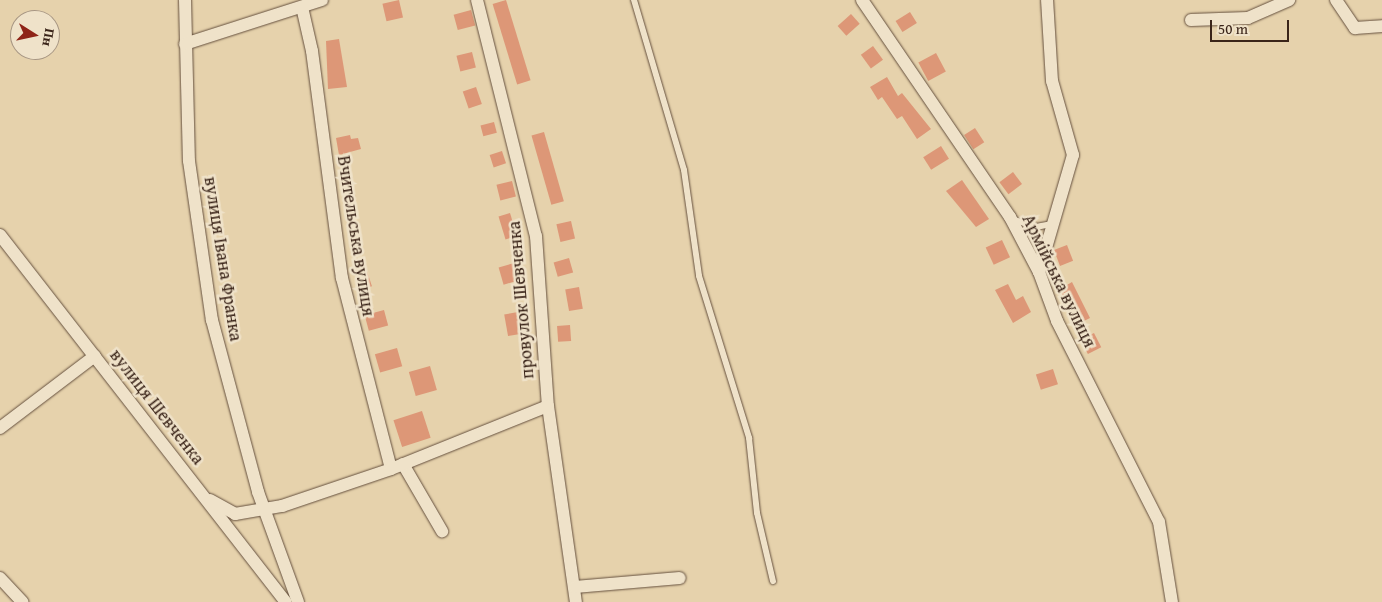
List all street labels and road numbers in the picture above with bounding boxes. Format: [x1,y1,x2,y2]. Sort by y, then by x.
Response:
street label: Вчительська вулиця [333,154,379,318]
street label: вулиця Івана Франка [199,175,247,343]
street label: Армійська вулиця [1017,211,1101,351]
street label: провулок Шевченка [503,220,539,380]
street label: вулиця Шевченка [105,345,209,469]

